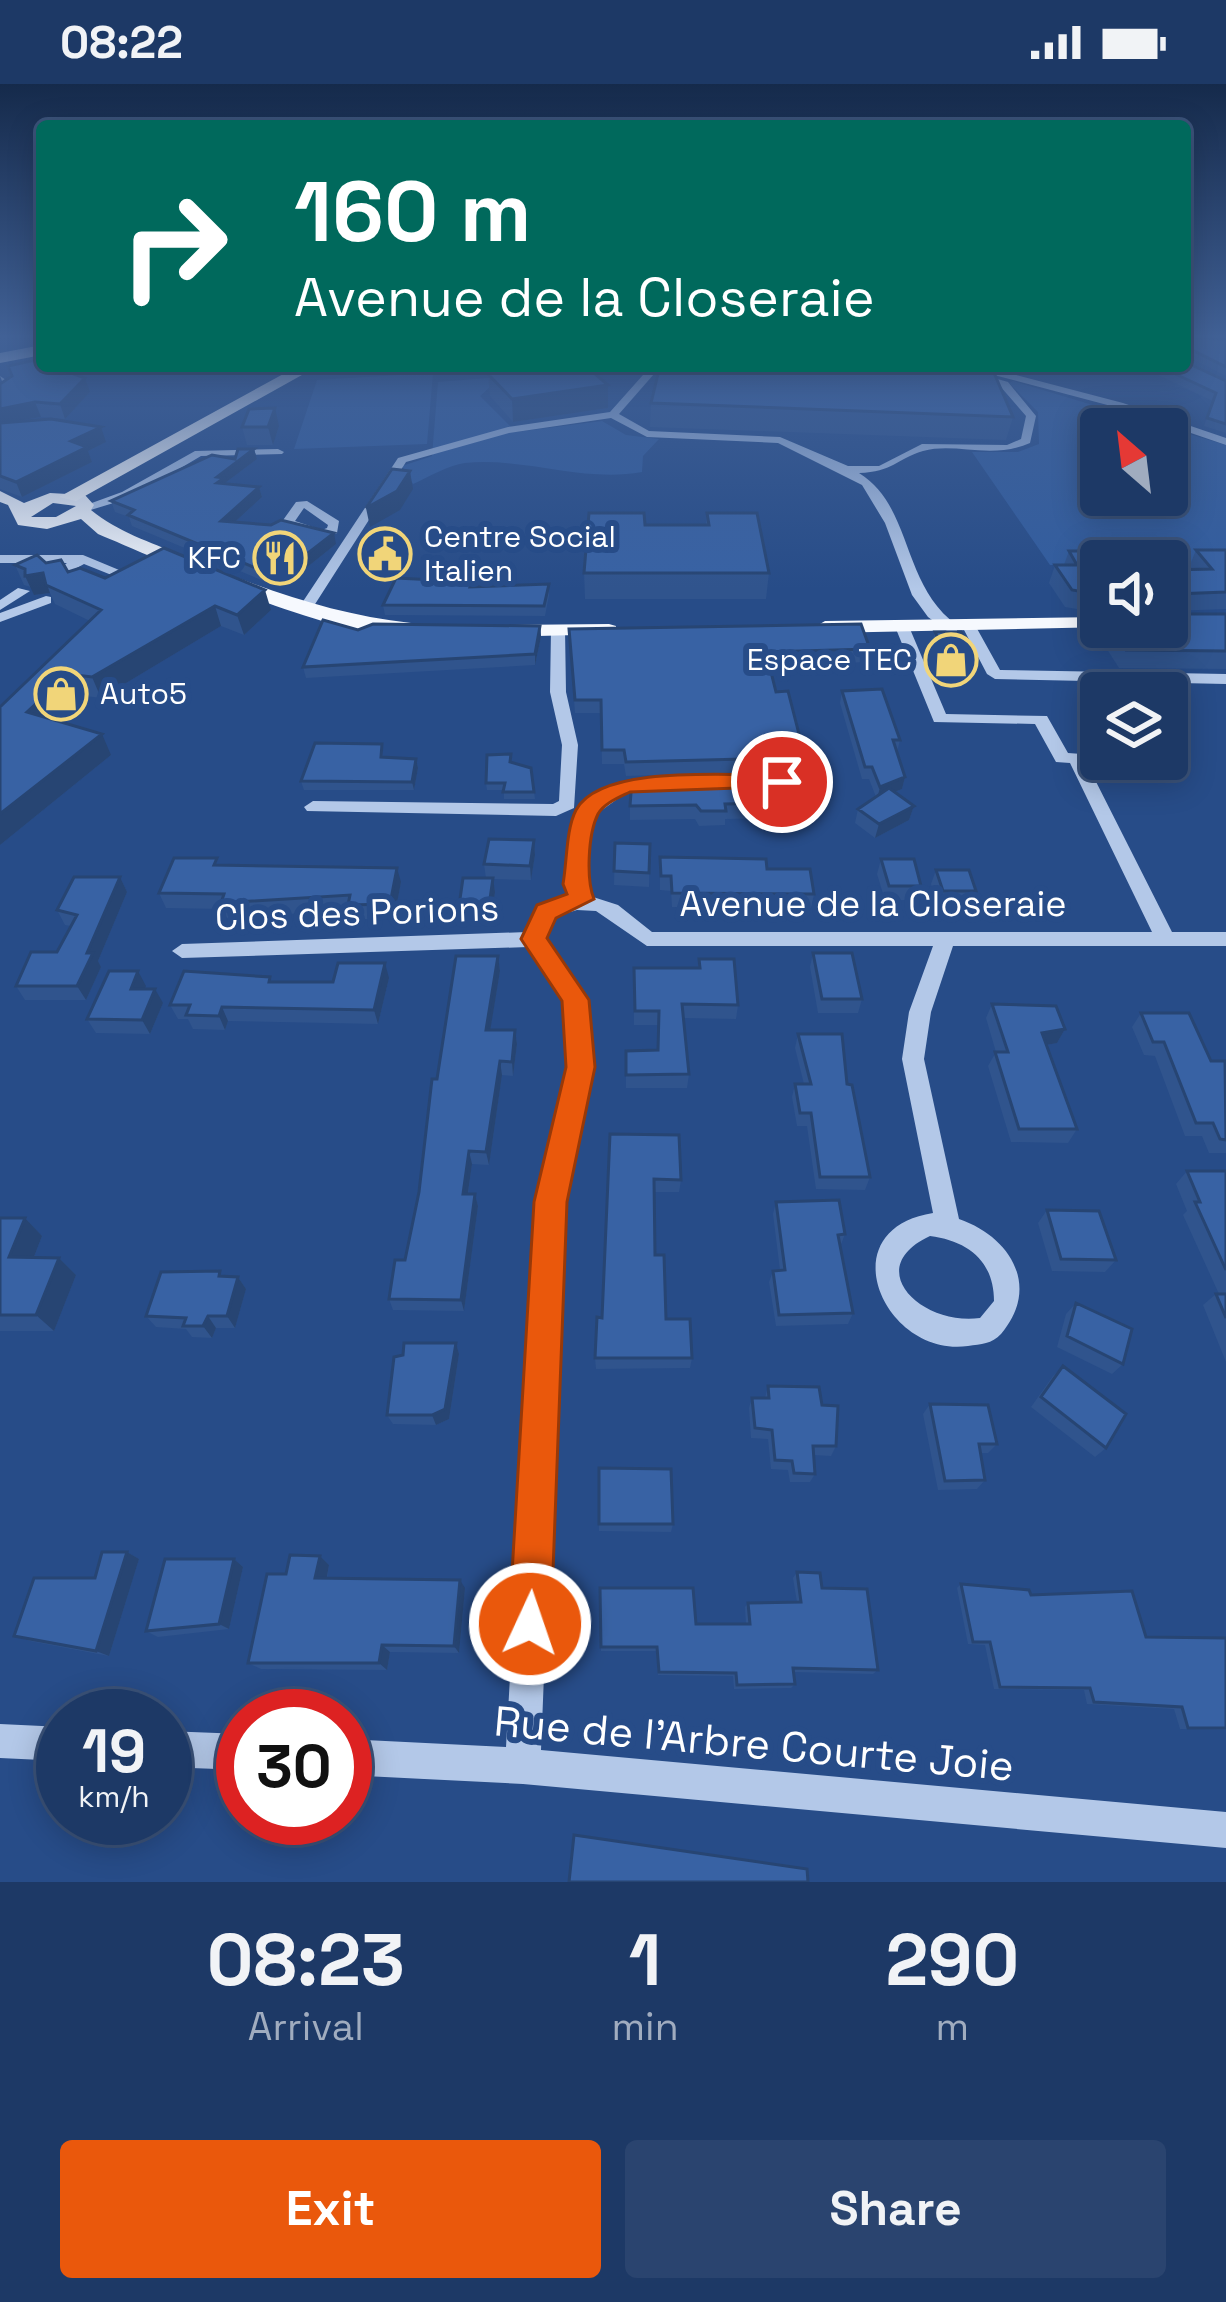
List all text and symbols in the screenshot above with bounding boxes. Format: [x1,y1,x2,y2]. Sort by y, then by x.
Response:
text: 08:22 [60,14,183,71]
text: 160 m [294,158,531,266]
icon: right [96,168,252,324]
text: Avenue de la Closeraie [294,263,875,332]
north arrow [1080,408,1188,516]
map controls [1080,408,1188,780]
place label: Centre Social Italien [424,517,616,590]
public building icon: Centre Social Italien [357,526,413,582]
restaurant icon: KFC [252,530,308,586]
place label: KFC [187,538,241,577]
button: sound [1080,540,1188,648]
shop icon: Espace TEC [923,632,979,688]
place label: Espace TEC [747,640,912,679]
shop icon: Auto5 [33,666,89,722]
button: layers [1080,672,1188,780]
place label: Auto5 [100,674,187,713]
pin [731,731,833,833]
icon: arrive [749,749,815,815]
street label: Avenue de la Closeraie [679,881,1067,927]
street label: Clos des Porions [214,885,500,941]
position arrow [467,1561,593,1687]
speed limit sign: 30 [216,1689,372,1845]
street label: Rue de l'Arbre Courte Joie [492,1694,1016,1793]
text: 19 [82,1713,146,1790]
text: km/h [78,1777,150,1816]
text: 08:23 [207,1914,405,2006]
text: 1 [629,1914,661,2006]
text: 290 [885,1914,1019,2006]
text: Arrival [248,2002,364,2051]
text: min [612,2002,679,2051]
text: m [936,2002,969,2051]
button: Exit [60,2140,601,2278]
button: Share [625,2140,1166,2278]

